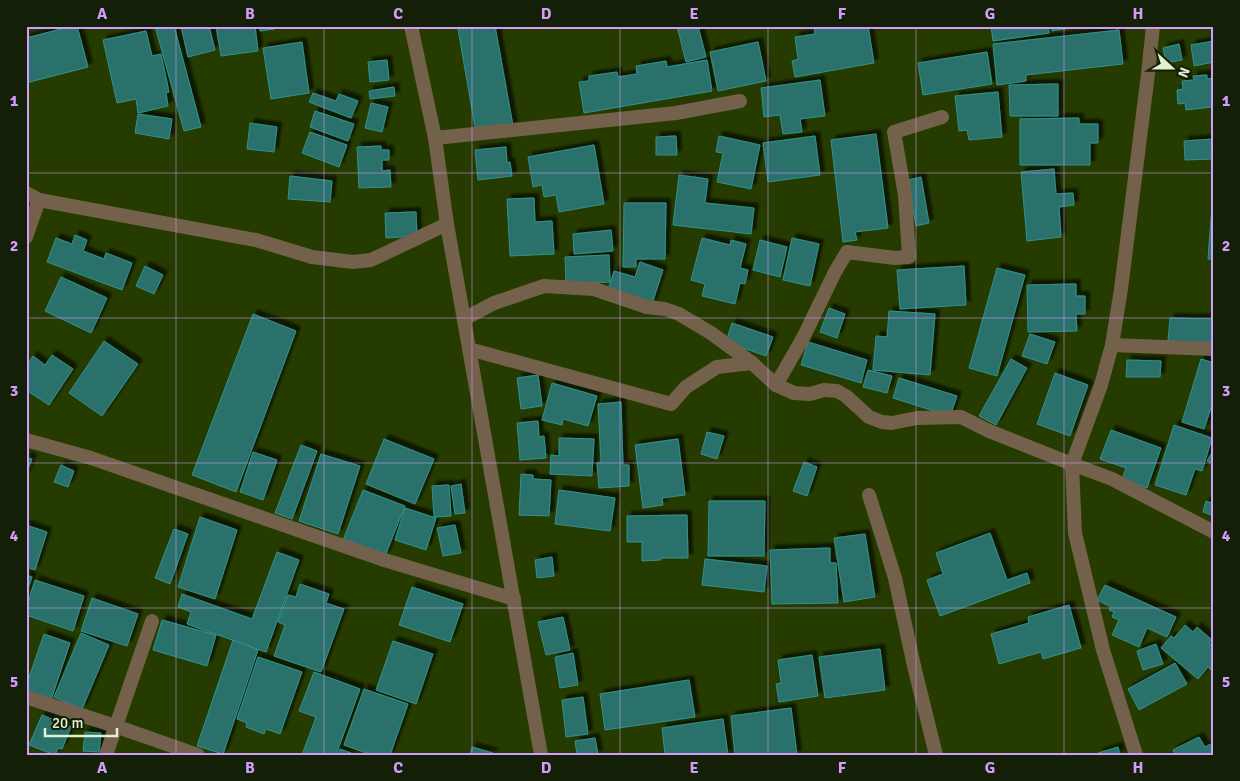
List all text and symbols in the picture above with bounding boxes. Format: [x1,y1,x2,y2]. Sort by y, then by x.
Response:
text: A [97,4,108,24]
text: B [245,4,255,24]
text: C [393,4,403,24]
text: D [541,4,552,24]
text: E [689,4,699,24]
text: F [838,4,847,24]
text: G [985,4,995,24]
text: H [1133,4,1143,24]
north arrow [1148,42,1198,92]
text: N [1174,65,1193,80]
text: 1 [10,91,19,111]
text: 1 [1222,91,1231,111]
text: 2 [10,236,18,256]
text: 2 [1222,236,1230,256]
text: 3 [10,381,18,401]
text: 3 [1222,381,1230,401]
text: 4 [10,526,19,546]
text: 4 [1222,526,1231,546]
text: 5 [10,672,18,692]
text: 5 [1222,672,1230,692]
scale bar [45,706,118,738]
text: 20 m [52,714,83,732]
text: A [97,758,108,778]
text: B [245,758,255,778]
text: C [393,758,403,778]
text: D [541,758,552,778]
text: E [689,758,699,778]
text: F [838,758,847,778]
text: G [985,758,995,778]
text: H [1133,758,1143,778]

